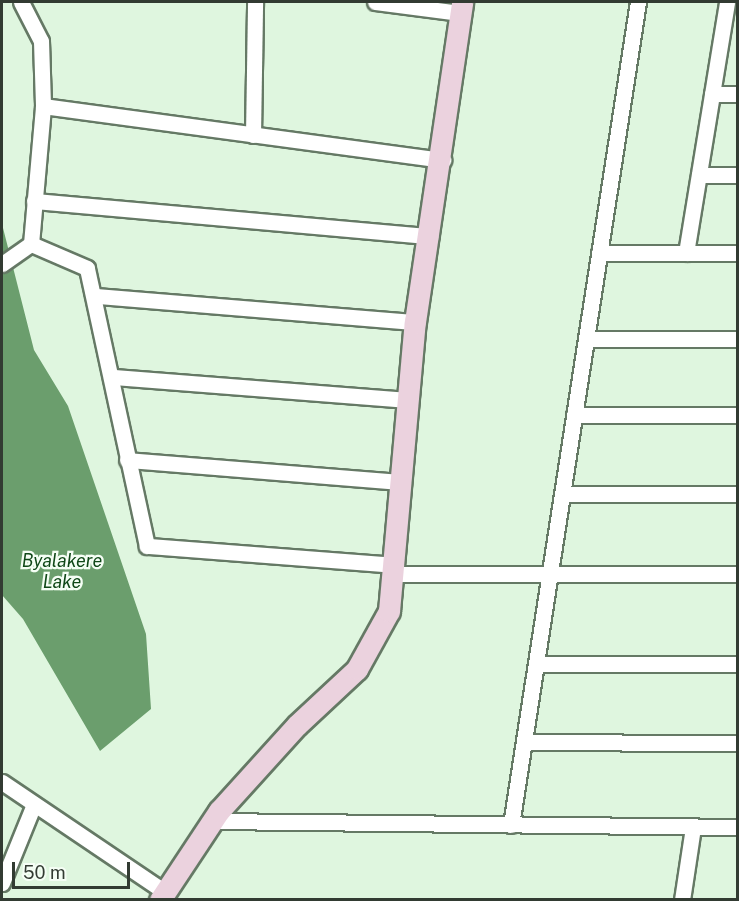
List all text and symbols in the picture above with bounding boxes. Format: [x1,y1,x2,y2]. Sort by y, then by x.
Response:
water label: Byalakere Lake [22,551,102,594]
scale bar [15,850,134,888]
text: 50 m [23,862,66,883]

